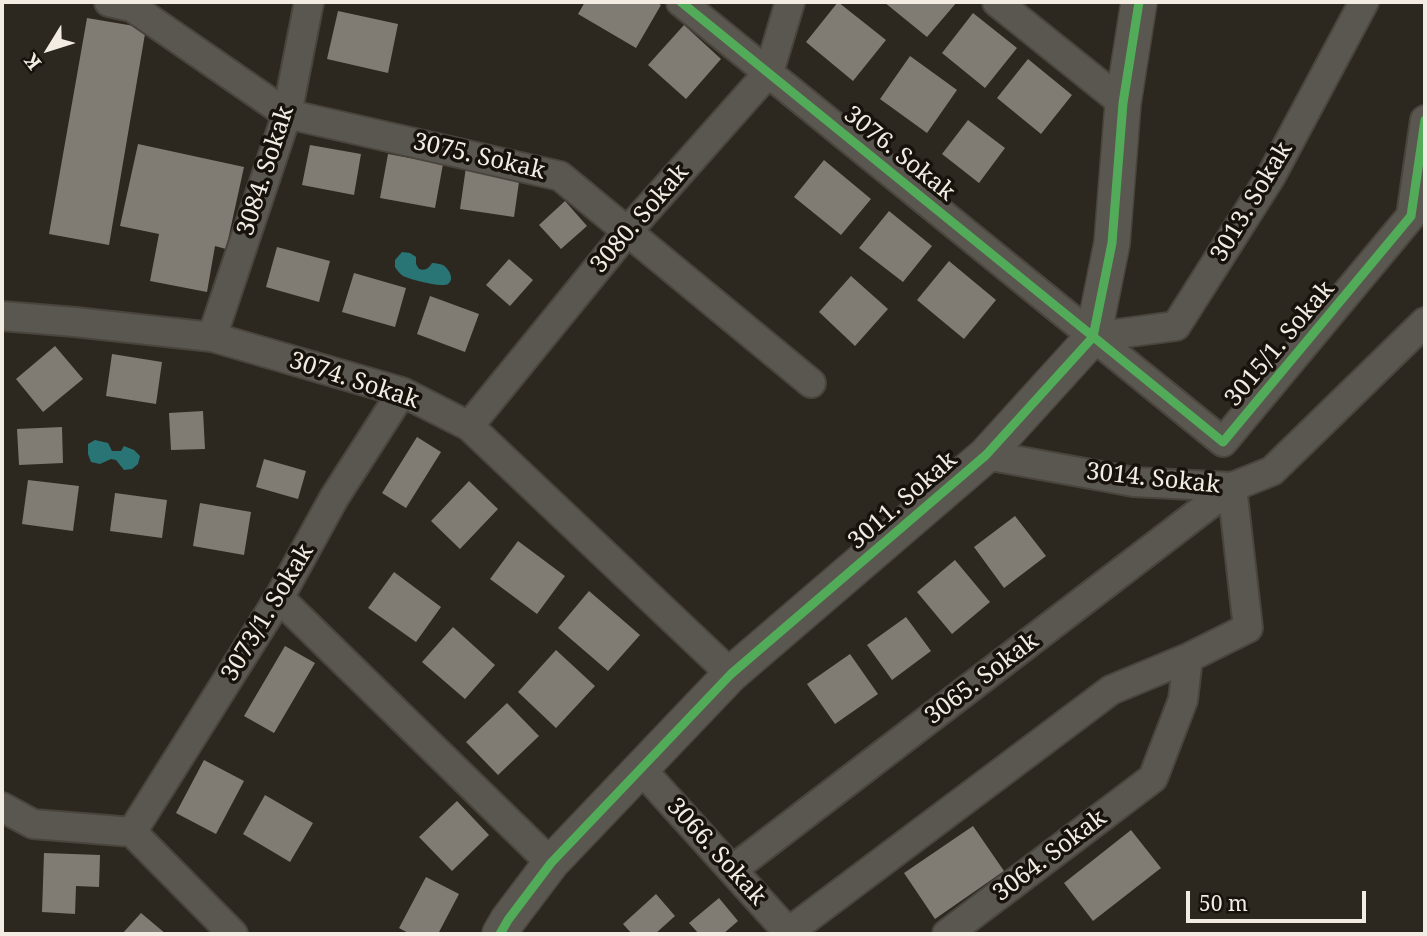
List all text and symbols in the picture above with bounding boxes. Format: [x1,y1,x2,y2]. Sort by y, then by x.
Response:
north arrow [14,14,84,84]
text: K [18,48,47,75]
street label: 3076. Sokak [838,101,960,207]
street label: 3084. Sokak [232,103,300,239]
street label: 3075. Sokak [410,128,548,186]
street label: 3013. Sokak [1205,137,1299,267]
street label: 3080. Sokak [585,159,695,279]
street label: 3015/1. Sokak [1219,275,1341,413]
street label: 3074. Sokak [286,347,422,415]
street label: 3011. Sokak [843,446,963,556]
street label: 3014. Sokak [1085,458,1221,500]
street label: 3073/1. Sokak [216,539,320,687]
street label: 3065. Sokak [920,627,1044,731]
street label: 3066. Sokak [660,792,772,912]
street label: 3064. Sokak [988,804,1112,908]
scale bar [1189,876,1369,920]
text: 50 m [1199,889,1248,917]

